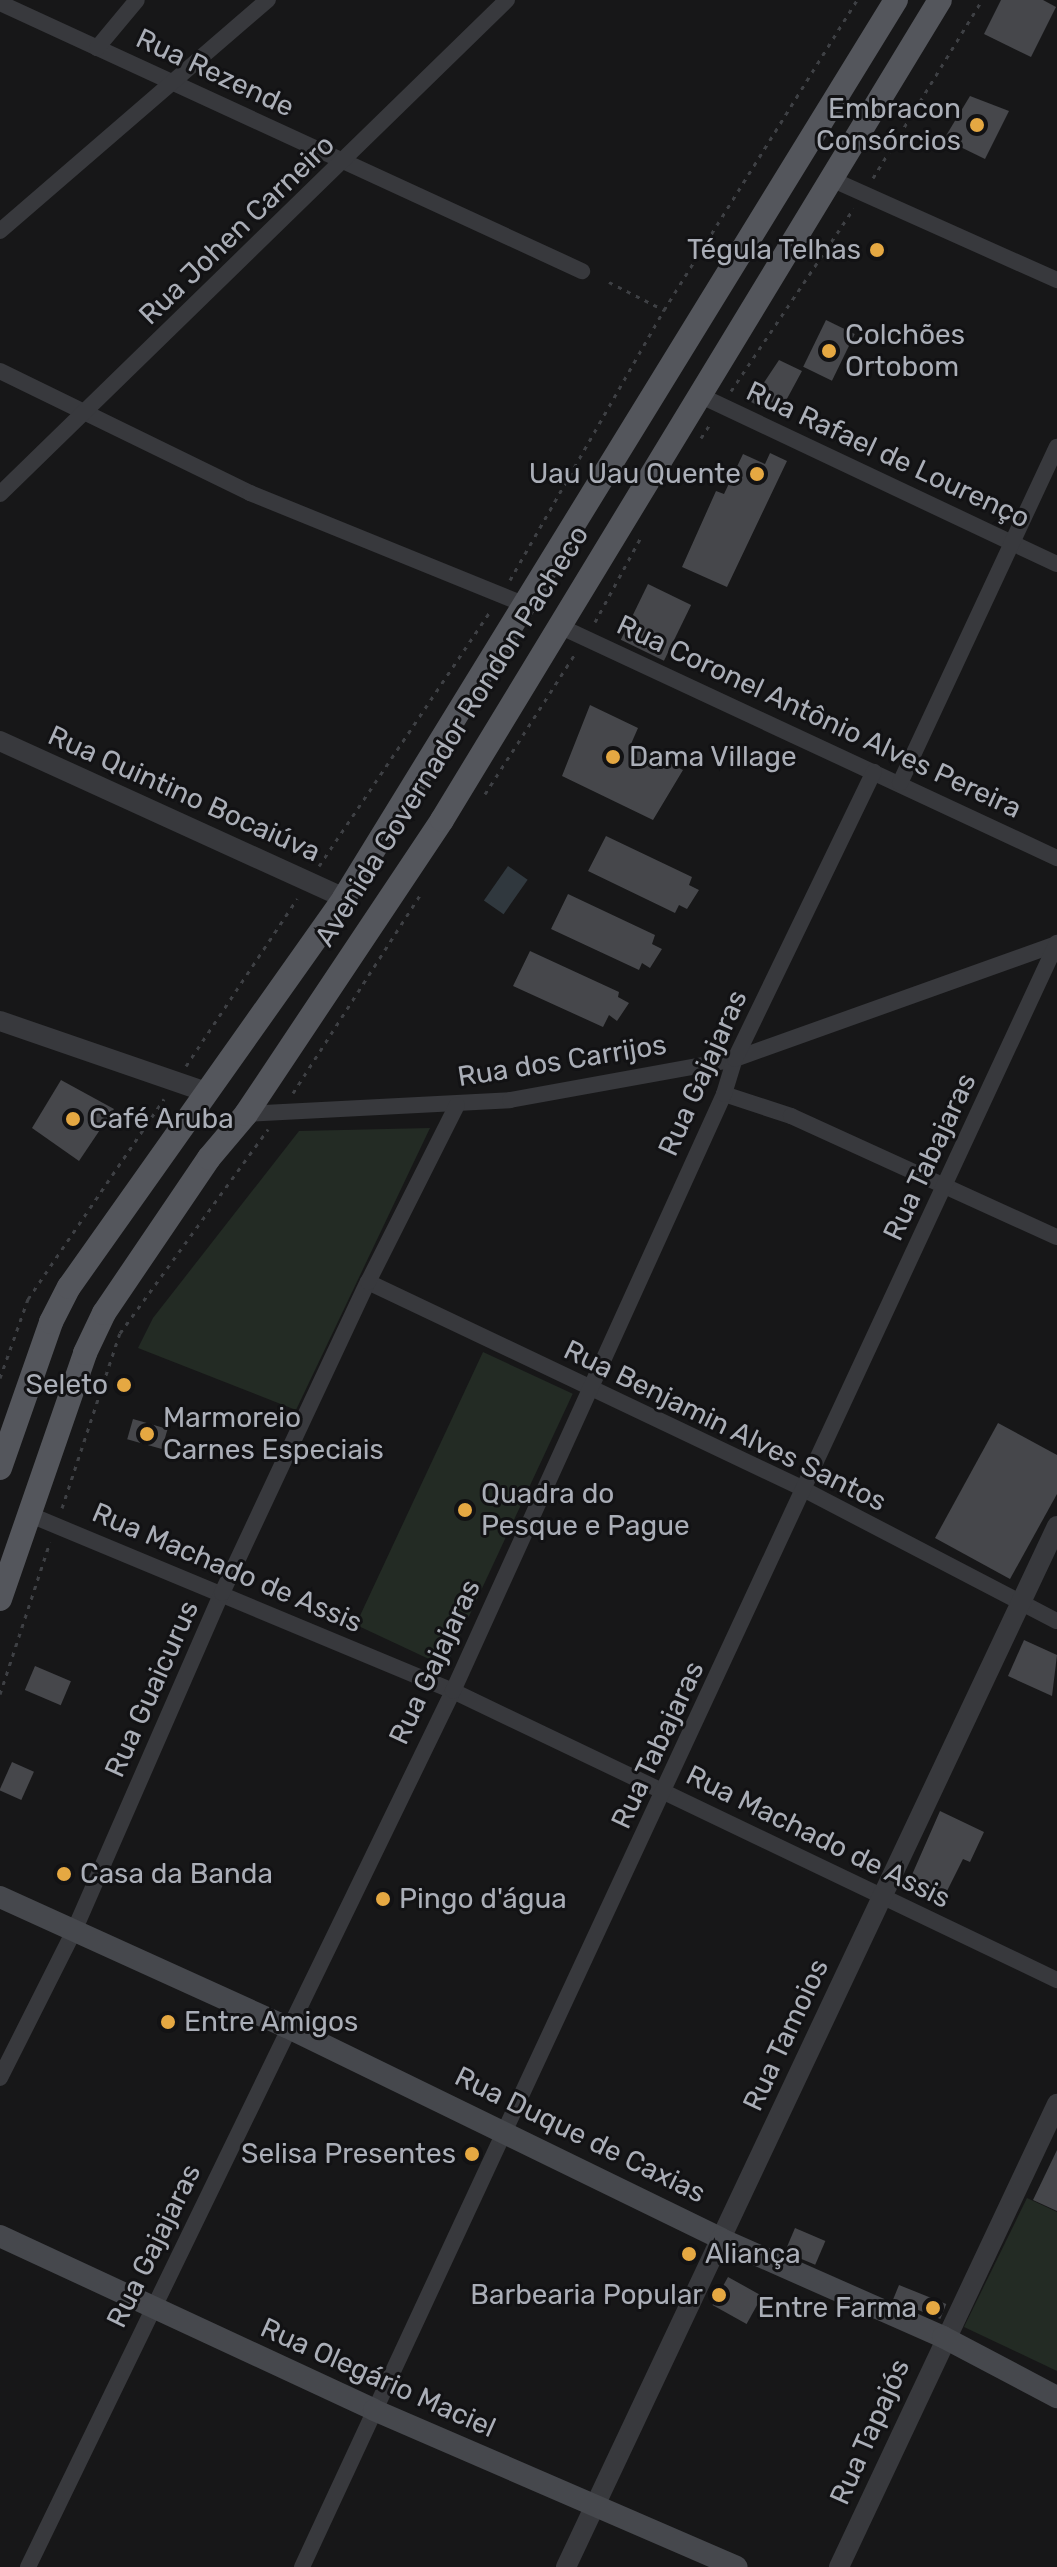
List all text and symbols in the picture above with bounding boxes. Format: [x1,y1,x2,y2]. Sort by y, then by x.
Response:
street label: Rua Rezende [131,22,299,124]
place label: Embracon Consórcios [816,92,961,158]
marker: Embracon Consórcios [968,116,986,134]
street label: Rua Johen Carneiro [132,128,342,332]
place label: Tégula Telhas [686,233,861,267]
marker: Tégula Telhas [868,241,886,259]
place label: Colchões Ortobom [845,318,965,384]
marker: Colchões Ortobom [820,342,838,360]
street label: Rua Rafael de Lourenço [741,375,1035,535]
place label: Uau Uau Quente [529,457,741,491]
marker: Uau Uau Quente [748,465,766,483]
street label: Avenida Governador Rondon Pacheco [308,519,596,953]
street label: Rua Coronel Antônio Alves Pereira [611,608,1027,826]
street label: Rua Quintino Bocaiúva [43,719,325,869]
place label: Dama Village [629,740,797,774]
marker: Dama Village [604,748,622,766]
street label: Rua Gajajaras [651,985,755,1161]
street label: Rua dos Carrijos [455,1028,669,1094]
street label: Rua Tabajaras [876,1068,984,1246]
place label: Café Aruba [89,1102,234,1136]
marker: Café Aruba [64,1110,82,1128]
street label: Rua Benjamin Alves Santos [558,1333,892,1519]
place label: Seleto [25,1368,108,1402]
marker: Seleto [115,1376,133,1394]
place label: Marmoreio Carnes Especiais [163,1401,384,1467]
marker: Marmoreio Carnes Especiais [138,1425,156,1443]
place label: Quadra do Pesque e Pague [481,1477,690,1543]
street label: Rua Machado de Assis [87,1496,367,1640]
marker: Quadra do Pesque e Pague [456,1501,474,1519]
street label: Rua Gajajaras [382,1574,488,1750]
street label: Rua Guaicurus [98,1595,206,1783]
street label: Rua Tabajaras [604,1656,712,1834]
street label: Rua Machado de Assis [680,1758,956,1916]
place label: Casa da Banda [80,1857,273,1891]
marker: Casa da Banda [55,1865,73,1883]
place label: Pingo d'água [399,1882,567,1916]
marker: Pingo d'água [374,1890,392,1908]
street label: Rua Tamoios [736,1953,836,2117]
place label: Entre Amigos [184,2005,359,2039]
marker: Entre Amigos [159,2013,177,2031]
street label: Rua Duque de Caxias [449,2060,711,2210]
place label: Selisa Presentes [241,2137,456,2171]
marker: Selisa Presentes [463,2145,481,2163]
street label: Rua Gajajaras [100,2159,208,2333]
place label: Aliança [705,2237,801,2271]
marker: Aliança [680,2245,698,2263]
place label: Barbearia Popular [470,2278,703,2312]
marker: Barbearia Popular [710,2286,728,2304]
place label: Entre Farma [757,2291,917,2325]
marker: Entre Farma [924,2299,942,2317]
street label: Rua Olegário Maciel [255,2311,501,2445]
street label: Rua Tapajós [823,2354,917,2510]

